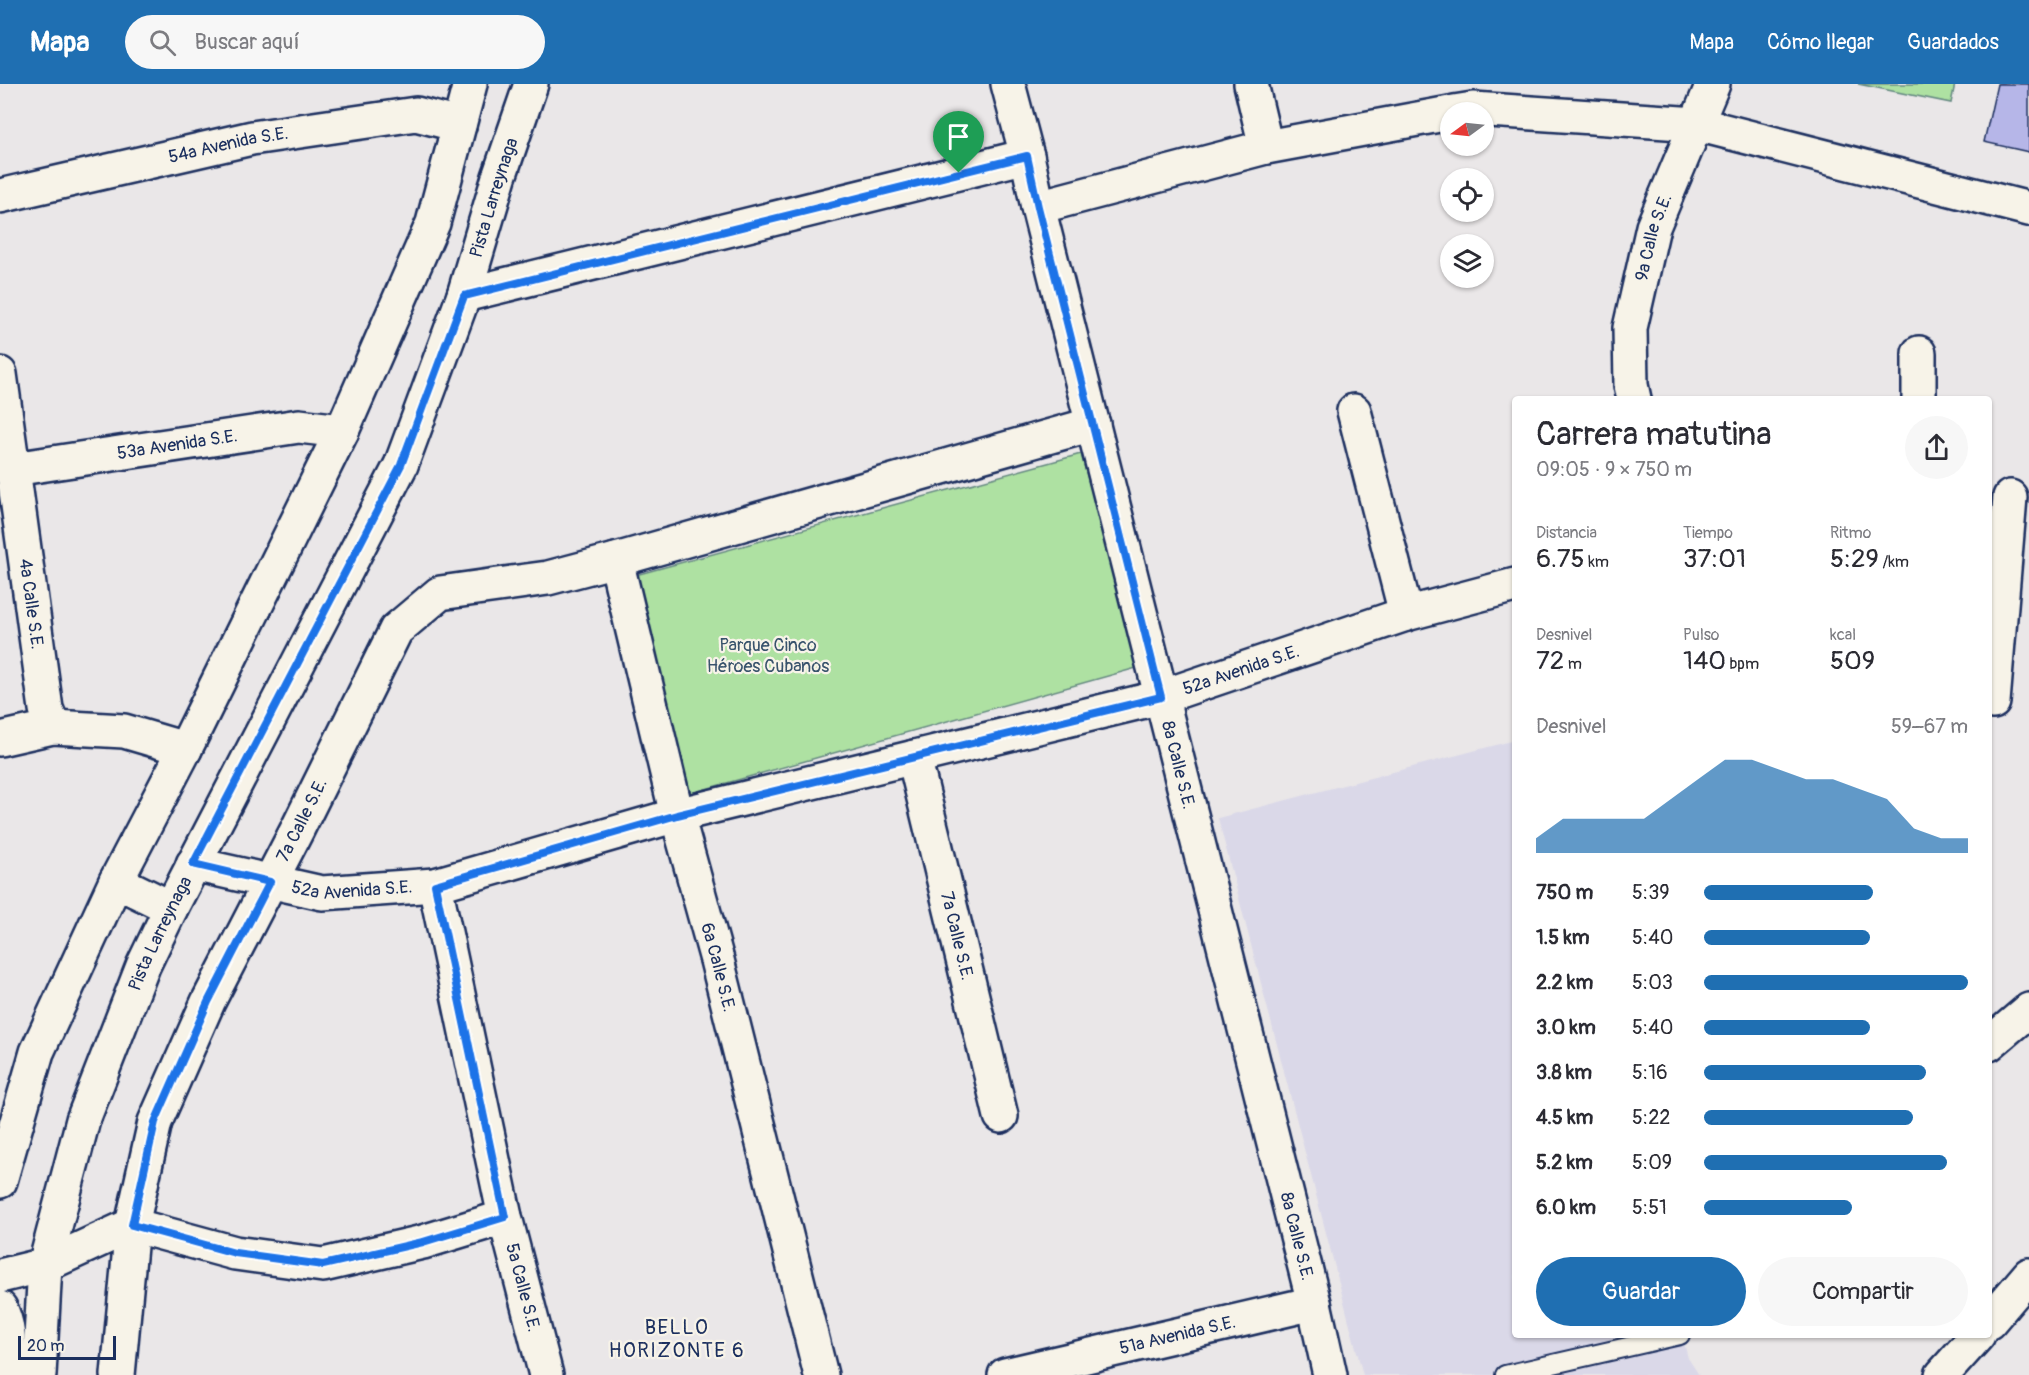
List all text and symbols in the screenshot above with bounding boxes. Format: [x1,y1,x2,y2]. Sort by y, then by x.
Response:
search box [125,15,545,69]
text: Mapa [30,25,89,60]
icon: search [146,26,179,59]
text: Buscar aquí [194,28,300,56]
text: Mapa [1689,29,1734,56]
text: Cómo llegar [1767,29,1874,56]
text: Guardados [1907,29,1999,56]
north arrow [1440,102,1494,156]
map controls [1440,102,1494,288]
pin [933,111,984,173]
icon: arrive [942,120,975,153]
street label: 54a Avenida S.E. [166,122,290,169]
street label: Pista Larreynaga [465,135,524,260]
button: locate [1440,168,1494,222]
street label: 9a Calle S.E. [1630,190,1678,283]
button: layers [1440,234,1494,288]
text: Carrera matutina [1536,414,1772,455]
button: share [1905,416,1968,479]
street label: 53a Avenida S.E. [115,424,239,465]
text: 09:05 · 9 × 750 m [1536,457,1692,482]
text: Distancia [1536,523,1597,543]
text: Tiempo [1683,523,1733,543]
text: Ritmo [1830,523,1871,543]
text: 6.75 [1536,543,1585,575]
text: 37:01 [1683,543,1746,575]
text: 5:29 [1830,543,1879,575]
text: km [1585,552,1609,572]
text: /km [1879,552,1909,572]
street label: 4a Calle S.E. [13,557,49,651]
text: Desnivel [1536,625,1592,645]
text: Pulso [1683,625,1719,645]
text: kcal [1830,625,1856,645]
park label: Parque Cinco Héroes Cubanos [707,634,829,678]
street label: 52a Avenida S.E. [1180,640,1302,701]
text: 72 [1536,645,1564,677]
text: 140 [1683,645,1726,677]
text: 509 [1830,645,1875,677]
text: m [1564,654,1582,674]
text: bpm [1726,654,1759,674]
text: Desnivel [1536,714,1606,739]
text: 59–67 m [1891,714,1968,739]
street label: 8a Calle S.E. [1156,719,1200,812]
street label: 7a Calle S.E. [271,775,333,866]
street label: Pista Larreynaga [123,872,198,994]
street label: 52a Avenida S.E. [289,875,413,905]
text: 750 m [1536,880,1593,905]
text: 5:39 [1632,880,1670,905]
street label: 7a Calle S.E. [935,889,979,983]
street label: 6a Calle S.E. [695,920,741,1014]
text: 1.5 km [1536,925,1589,950]
text: 5:40 [1632,925,1673,950]
text: 2.2 km [1536,970,1593,995]
text: 5:03 [1632,970,1673,995]
text: 3.0 km [1536,1015,1596,1040]
text: 5:40 [1632,1015,1673,1040]
text: 3.8 km [1536,1060,1592,1085]
text: 5:16 [1632,1060,1668,1085]
text: 4.5 km [1536,1105,1593,1130]
text: 5:22 [1632,1105,1671,1130]
text: 5.2 km [1536,1150,1593,1175]
text: 5:09 [1632,1150,1672,1175]
street label: 8a Calle S.E. [1275,1190,1319,1283]
text: 6.0 km [1536,1195,1596,1220]
text: 5:51 [1632,1195,1667,1220]
street label: 5a Calle S.E. [500,1241,545,1334]
button: Guardar [1536,1257,1746,1326]
button: Compartir [1758,1257,1968,1326]
street label: 51a Avenida S.E. [1117,1311,1238,1360]
district label: BELLO HORIZONTE 6 [609,1315,745,1363]
scale bar [18,1333,116,1360]
text: 20 m [27,1336,65,1356]

